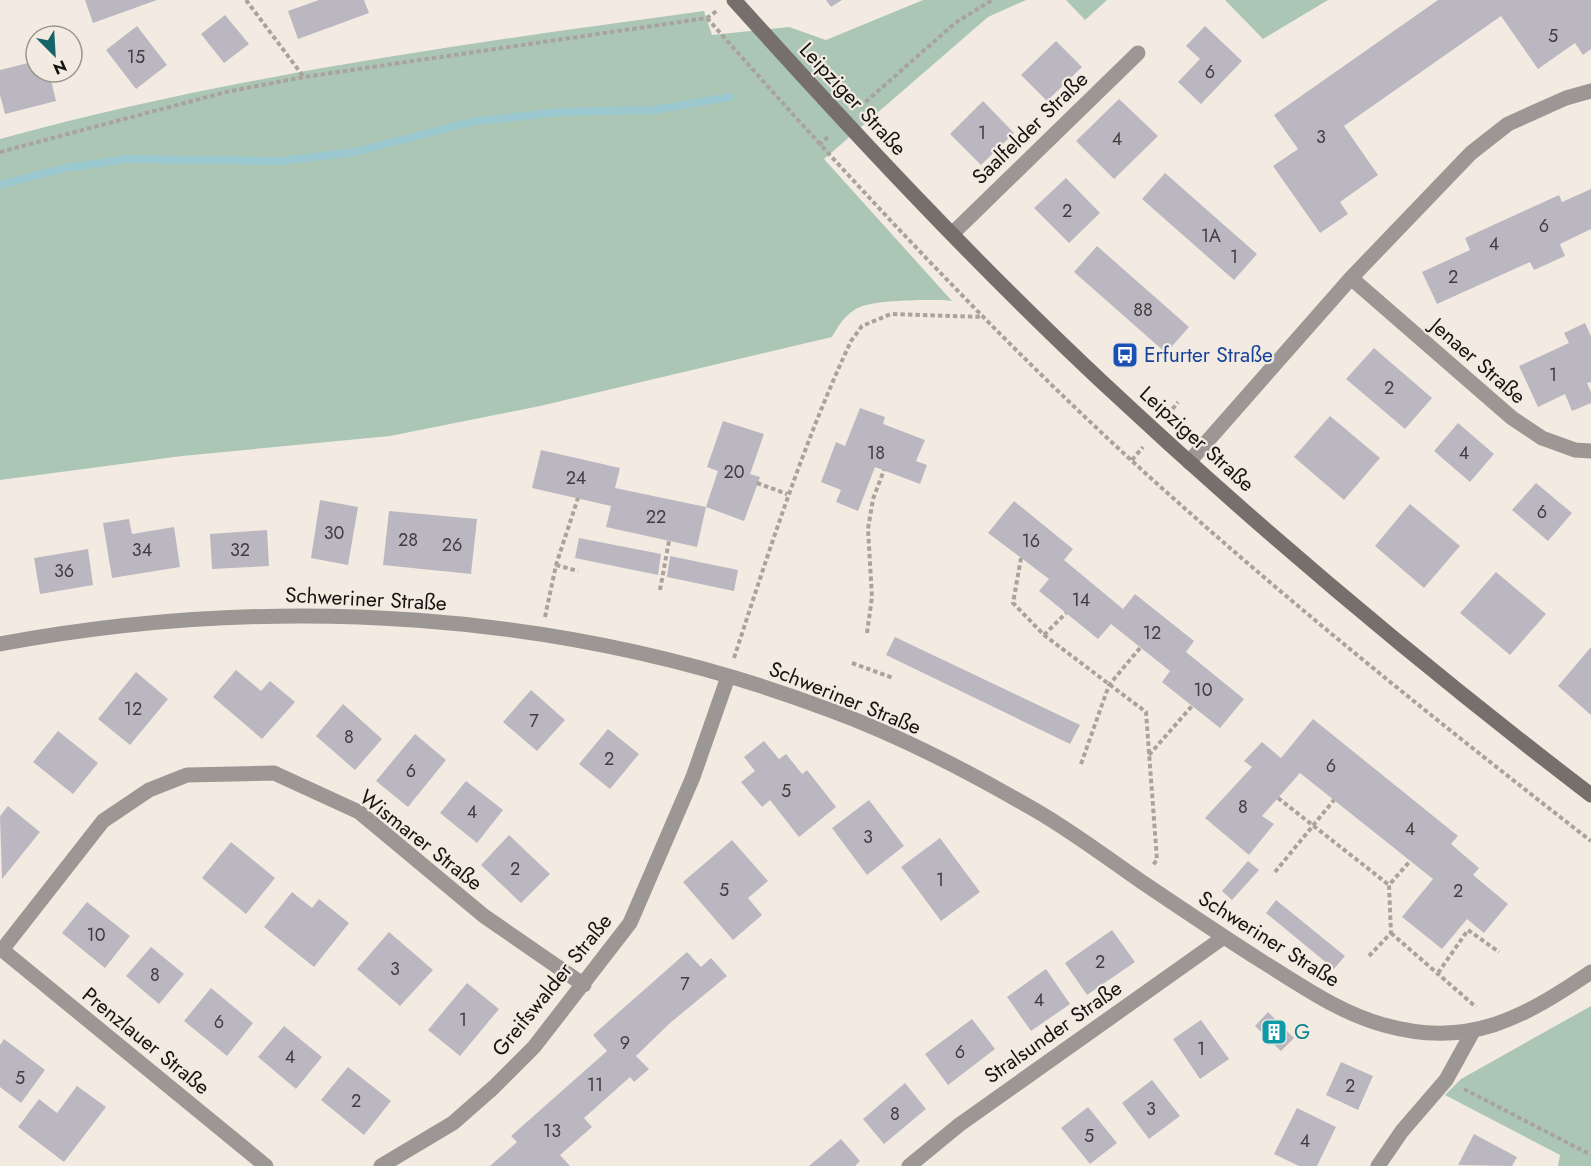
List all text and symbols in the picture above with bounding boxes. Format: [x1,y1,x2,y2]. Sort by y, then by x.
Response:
house number: 5 [1548,23,1558,49]
north arrow [24,24,84,84]
street label: Leipziger Straße [792,36,914,163]
house number: 15 [127,44,145,70]
text: N [49,54,70,80]
house number: 6 [1205,59,1215,85]
street label: Saalfelder Straße [965,65,1095,191]
house number: 1 [978,120,986,146]
house number: 3 [1316,124,1326,150]
house number: 4 [1112,126,1122,152]
house number: 2 [1062,198,1072,224]
house number: 6 [1539,213,1549,239]
house number: 1A [1201,223,1221,249]
house number: 4 [1489,231,1499,257]
house number: 1 [1230,244,1238,270]
house number: 2 [1448,264,1458,290]
house number: 88 [1133,297,1153,323]
street label: Jenaer Straße [1421,309,1532,411]
bus stop icon: Erfurter Straße [1110,340,1140,370]
place label: Erfurter Straße [1144,340,1273,370]
house number: 1 [1549,362,1557,388]
house number: 2 [1384,375,1394,401]
street label: Leipziger Straße [1133,379,1261,499]
house number: 18 [867,440,885,466]
house number: 4 [1459,440,1469,466]
house number: 20 [723,459,745,485]
house number: 24 [566,465,586,491]
house number: 6 [1537,499,1547,525]
house number: 22 [646,504,666,530]
house number: 30 [324,520,345,546]
house number: 28 [398,527,418,553]
house number: 16 [1022,528,1040,554]
house number: 26 [442,532,462,558]
house number: 34 [132,537,152,563]
house number: 32 [230,537,250,563]
house number: 36 [54,558,74,584]
street label: Schweriner Straße [284,580,448,618]
house number: 14 [1072,587,1090,613]
house number: 12 [1143,620,1161,646]
street label: Schweriner Straße [764,654,926,742]
house number: 10 [1194,677,1213,703]
house number: 12 [124,696,142,722]
house number: 7 [529,708,539,734]
house number: 8 [344,724,354,750]
house number: 2 [604,746,614,772]
house number: 6 [1326,753,1336,779]
house number: 6 [406,758,416,784]
house number: 5 [781,778,791,804]
street label: Wismarer Straße [353,782,489,898]
house number: 8 [1238,794,1248,820]
house number: 4 [467,799,477,825]
house number: 4 [1405,816,1415,842]
house number: 3 [863,824,873,850]
house number: 2 [510,856,520,882]
house number: 1 [936,867,944,893]
house number: 5 [719,877,729,903]
house number: 2 [1453,878,1463,904]
street label: Schweriner Straße [1192,883,1346,995]
street label: Greifswalder Straße [485,907,619,1063]
house number: 10 [87,922,106,948]
house number: 2 [1095,949,1105,975]
house number: 3 [390,956,400,982]
house number: 8 [150,962,160,988]
house number: 7 [680,971,690,997]
street label: Stralsunder Straße [978,973,1128,1091]
street label: Prenzlauer Straße [76,980,216,1102]
house number: 4 [1034,987,1044,1013]
house number: 1 [459,1007,467,1033]
house number: 6 [214,1009,224,1035]
building icon: G [1259,1017,1289,1047]
place label: G [1294,1017,1310,1047]
house number: 9 [620,1030,630,1056]
house number: 1 [1197,1036,1205,1062]
house number: 6 [955,1039,965,1065]
house number: 4 [285,1044,295,1070]
house number: 5 [15,1065,25,1091]
house number: 11 [587,1072,603,1098]
house number: 2 [1345,1073,1355,1099]
house number: 2 [351,1088,361,1114]
house number: 3 [1146,1096,1156,1122]
house number: 8 [890,1101,900,1127]
house number: 13 [543,1118,561,1144]
house number: 5 [1084,1123,1094,1149]
house number: 4 [1300,1128,1310,1154]

